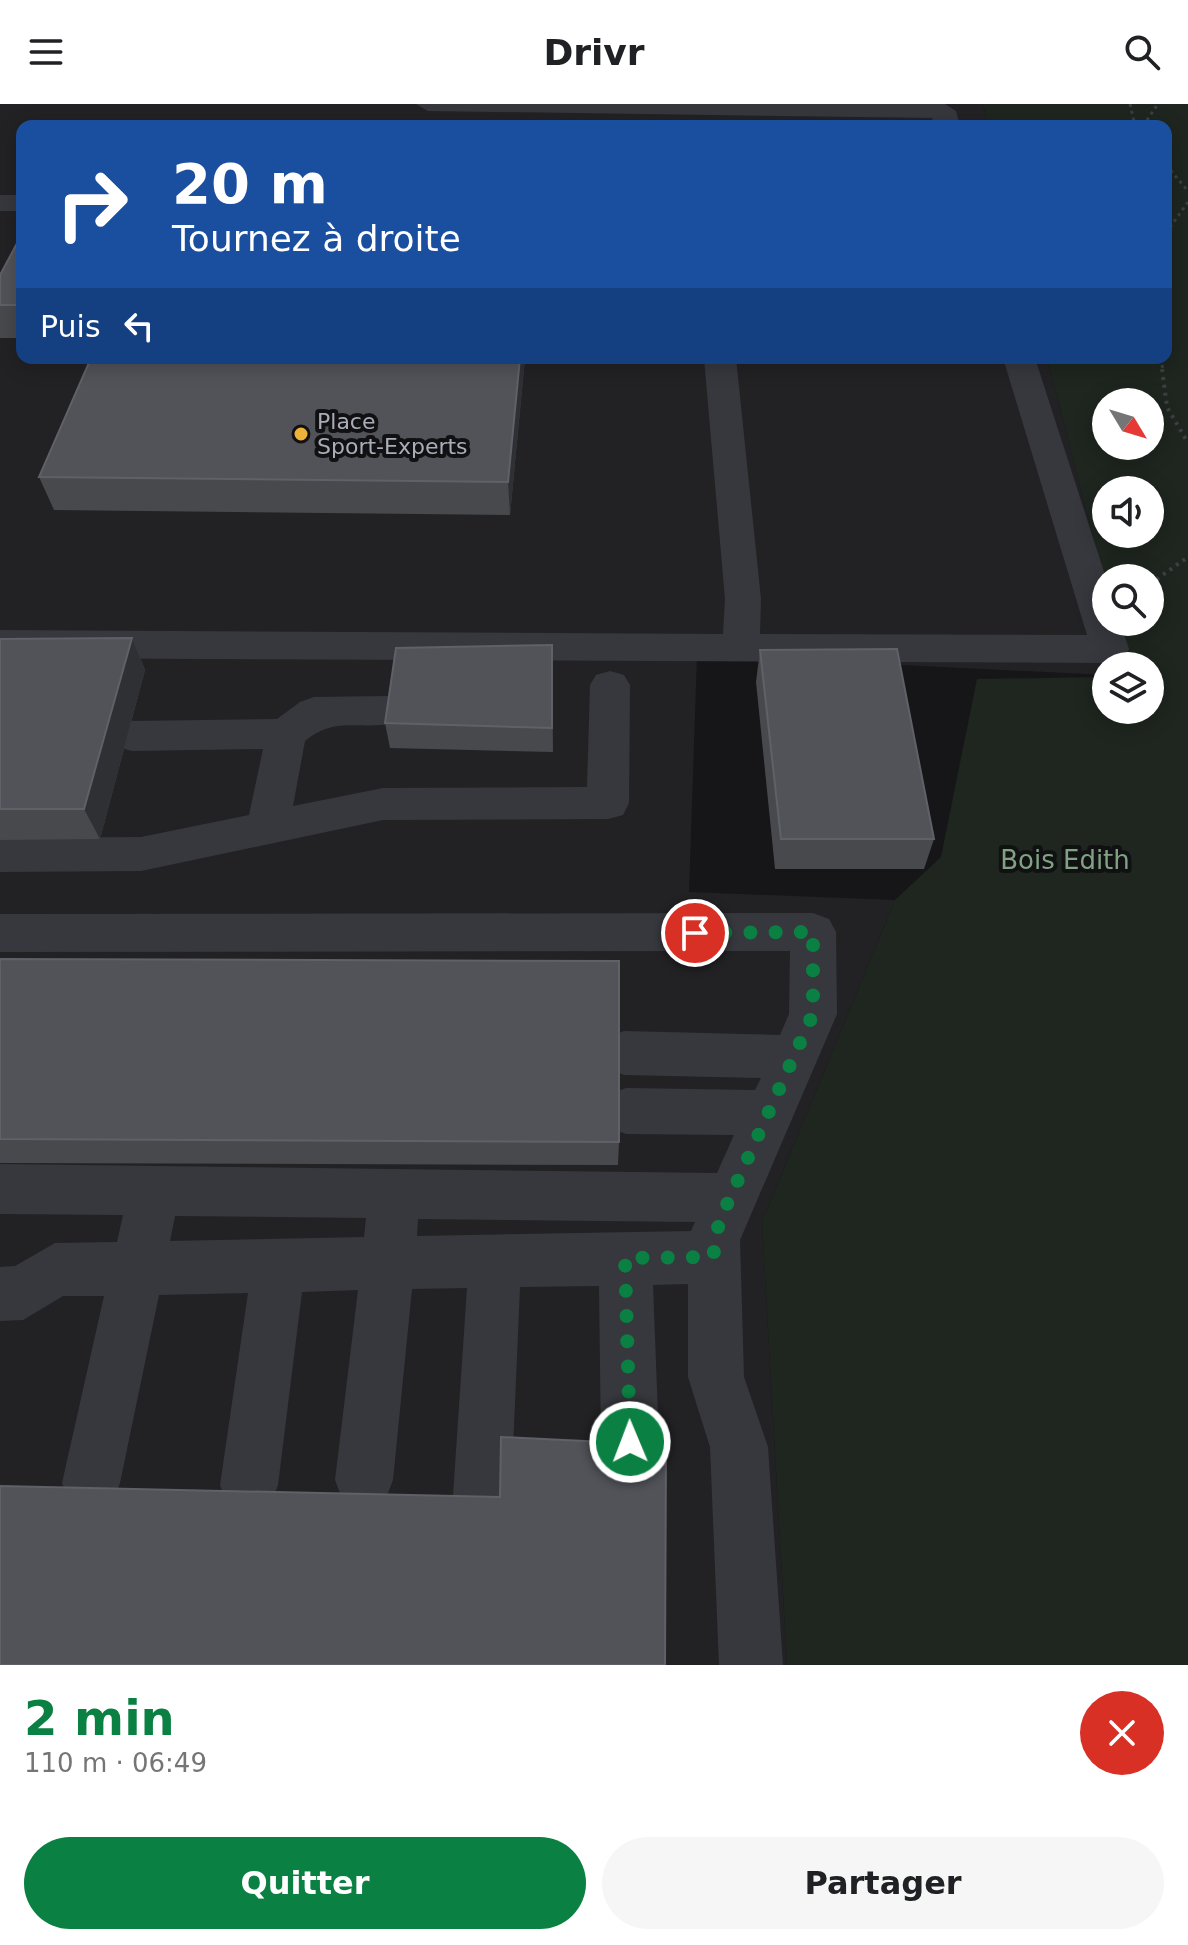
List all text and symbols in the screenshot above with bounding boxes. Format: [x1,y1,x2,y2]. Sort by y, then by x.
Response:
icon: menu [24,30,68,74]
icon: search [1120,30,1164,74]
text: Drivr [543,32,645,73]
text: 20 m [172,151,328,216]
icon: right [40,152,144,256]
text: Tournez à droite [172,218,461,259]
icon: left [117,304,161,348]
text: Puis [40,309,101,344]
north arrow [1092,388,1164,460]
map controls [1092,388,1164,724]
place label: Place Sport-Experts [317,409,468,459]
marker: Place Sport-Experts [292,425,310,443]
button: sound [1092,476,1164,548]
button: search [1092,564,1164,636]
button: layers [1092,652,1164,724]
park label: Bois Edith [1000,845,1130,875]
pin [661,899,729,967]
icon: arrive [673,911,717,955]
position arrow [588,1400,672,1484]
text: 2 min [24,1690,175,1746]
button: close [1080,1691,1164,1775]
text: 110 m · 06:49 [24,1748,207,1778]
button: Quitter [24,1837,586,1929]
button: Partager [602,1837,1164,1929]

